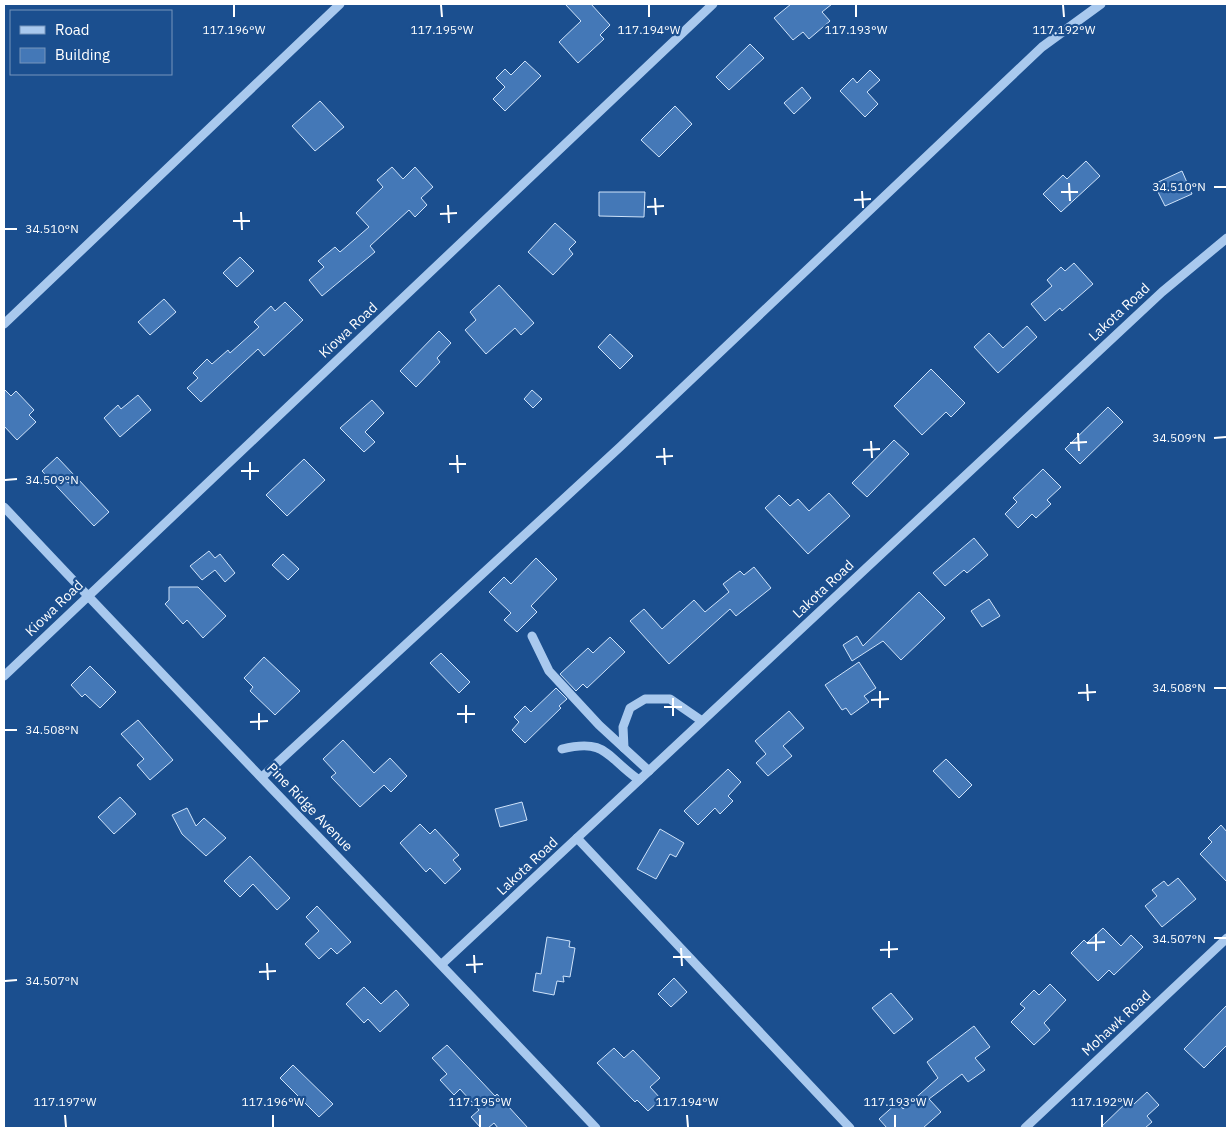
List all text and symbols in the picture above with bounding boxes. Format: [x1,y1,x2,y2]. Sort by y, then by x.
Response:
legend [10,10,172,75]
text: Road [55,20,90,39]
text: 117.196°W [203,22,266,37]
text: 117.195°W [411,22,474,37]
text: 117.194°W [618,22,681,37]
text: 117.193°W [825,22,888,37]
text: 117.192°W [1033,22,1096,37]
text: Building [55,45,110,64]
text: 34.510°N [1152,179,1206,194]
text: 34.510°N [25,221,79,236]
street label: Lakota Road [1085,279,1153,345]
street label: Kiowa Road [315,298,381,362]
text: 34.509°N [1152,430,1206,445]
text: 34.509°N [25,472,79,487]
street label: Lakota Road [789,556,857,622]
street label: Kiowa Road [21,576,87,640]
text: 34.508°N [1152,680,1206,695]
text: 34.508°N [25,722,79,737]
street label: Pine Ridge Avenue [263,759,357,855]
street label: Lakota Road [493,833,561,899]
text: 34.507°N [1152,931,1206,946]
text: 34.507°N [25,973,79,988]
street label: Mohawk Road [1078,986,1154,1060]
text: 117.197°W [34,1094,97,1109]
text: 117.196°W [242,1094,305,1109]
text: 117.195°W [449,1094,512,1109]
text: 117.194°W [656,1094,719,1109]
text: 117.193°W [864,1094,927,1109]
text: 117.192°W [1071,1094,1134,1109]

